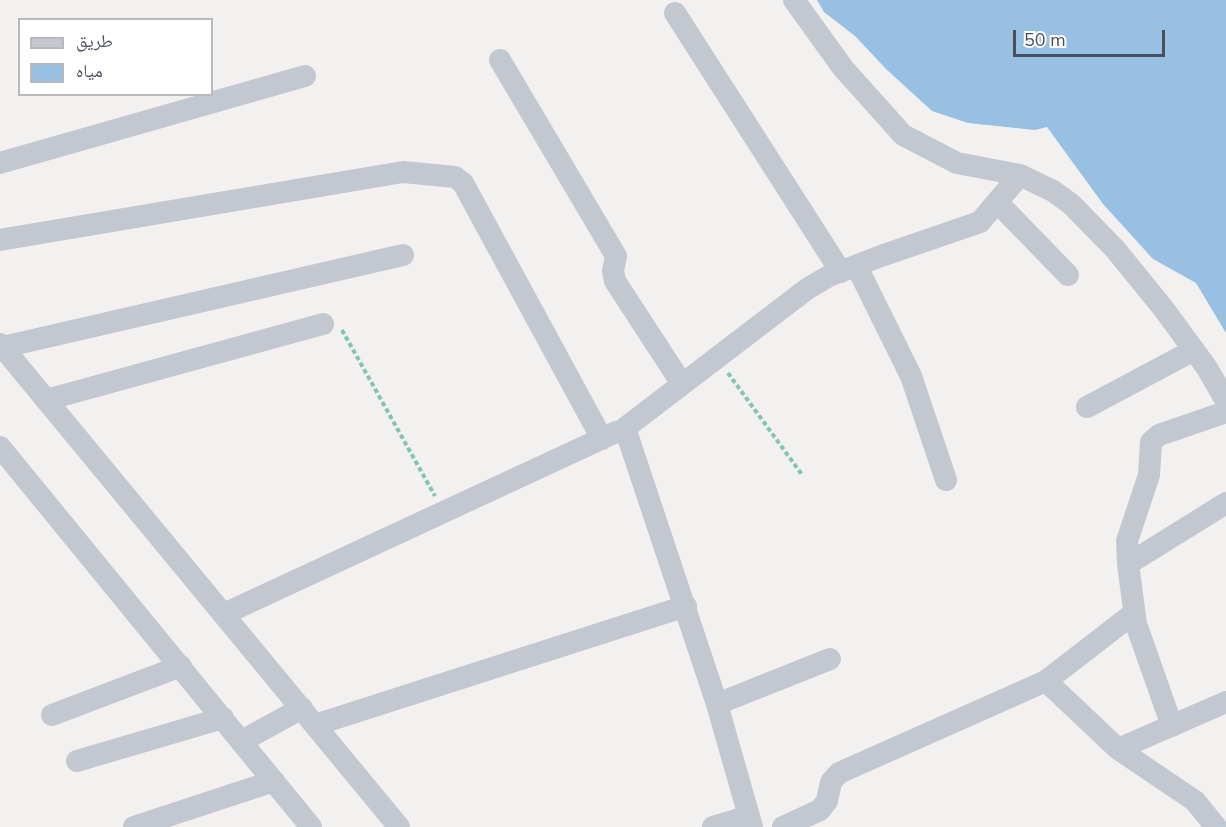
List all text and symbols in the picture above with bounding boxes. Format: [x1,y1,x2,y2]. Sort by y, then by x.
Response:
legend [18,18,213,96]
scale bar [1016,18,1168,56]
text: 50 m [1024,28,1066,52]
text: طريق [76,29,113,53]
text: مياه [76,59,103,83]

